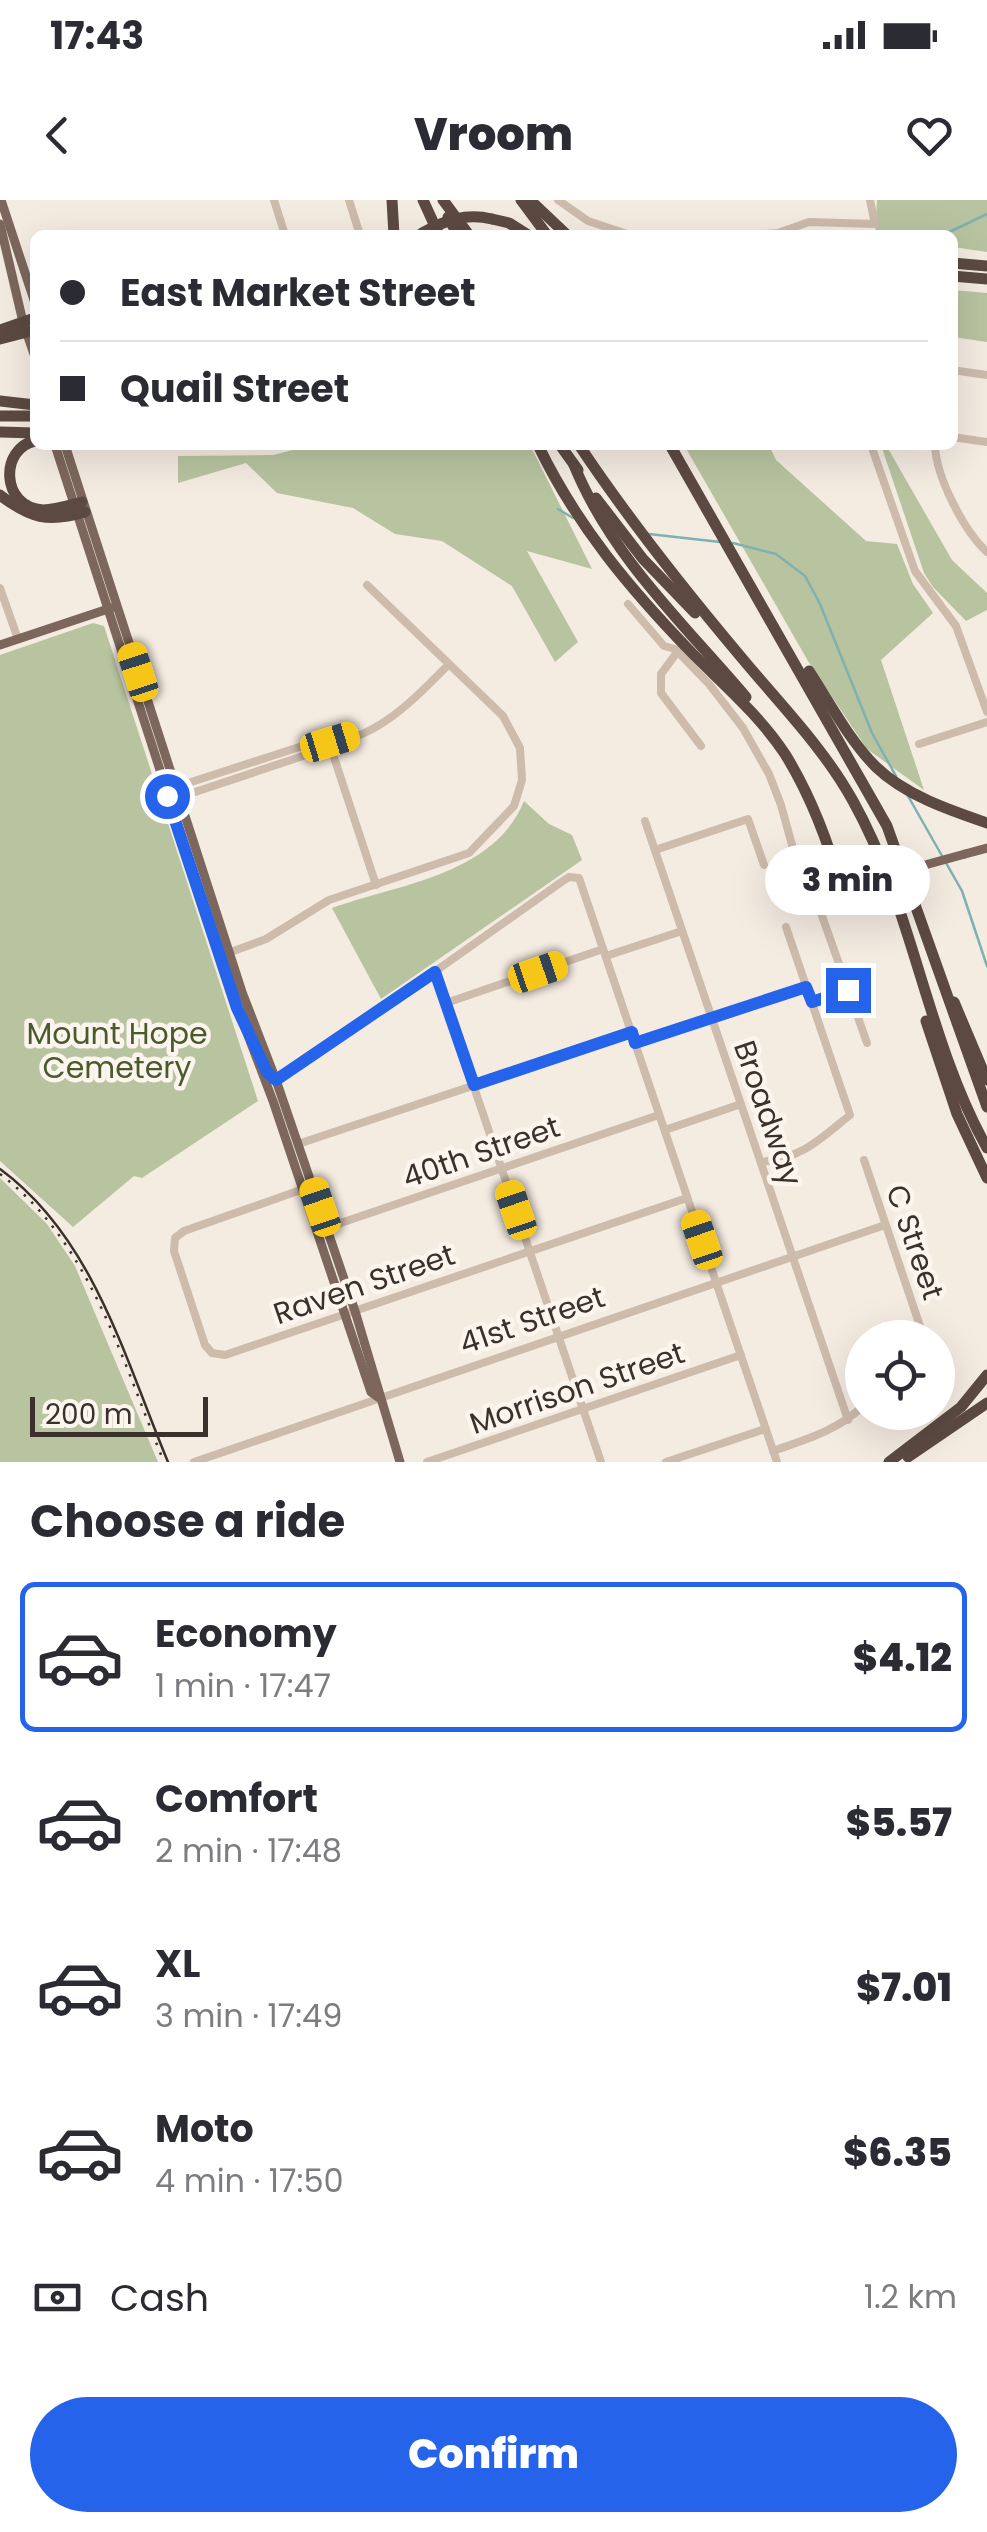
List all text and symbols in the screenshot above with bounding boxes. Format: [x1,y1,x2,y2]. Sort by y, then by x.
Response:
text: 17:43 [50,9,144,62]
text: Vroom [414,103,573,166]
icon: back [30,108,85,163]
icon: heart [902,108,957,163]
text: East Market Street [120,266,476,319]
text: Quail Street [120,362,349,415]
car [114,639,162,705]
car [297,719,363,765]
route start [145,774,190,819]
callout: 3 min [766,845,930,915]
text: 3 min [802,857,893,902]
car [505,948,571,996]
route end [826,968,871,1013]
park label: Mount Hope Cemetery [26,1012,208,1089]
street label: Broadway [723,1035,813,1192]
street label: 40th Street [397,1105,565,1199]
car [296,1174,344,1240]
car [492,1177,540,1243]
street label: C Street [875,1179,955,1305]
car [678,1207,726,1273]
street label: Raven Street [268,1233,460,1335]
street label: 41st Street [454,1275,610,1365]
map controls [845,1320,955,1430]
button: locate [845,1320,955,1430]
street label: Morrison Street [464,1331,690,1445]
scale bar [30,1392,208,1436]
text: 200 m [45,1395,133,1434]
text: Choose a ride [30,1490,345,1553]
text: Economy [155,1607,337,1660]
icon: car [35,1612,125,1702]
text: $4.12 [853,1631,952,1684]
text: 1 min · 17:47 [155,1663,331,1708]
text: Comfort [155,1772,318,1825]
icon: car [35,1777,125,1867]
text: $5.57 [846,1796,952,1849]
text: 2 min · 17:48 [155,1828,342,1873]
text: XL [155,1937,200,1990]
icon: car [35,1942,125,2032]
text: $7.01 [856,1961,952,2014]
text: 3 min · 17:49 [155,1993,342,2038]
text: Moto [155,2102,254,2155]
icon: car [35,2107,125,2197]
text: $6.35 [843,2126,952,2179]
text: 4 min · 17:50 [155,2158,344,2203]
icon: cash [30,2270,85,2325]
text: Cash [110,2271,209,2324]
text: 1.2 km [864,2274,957,2319]
button: Confirm [30,2397,957,2512]

